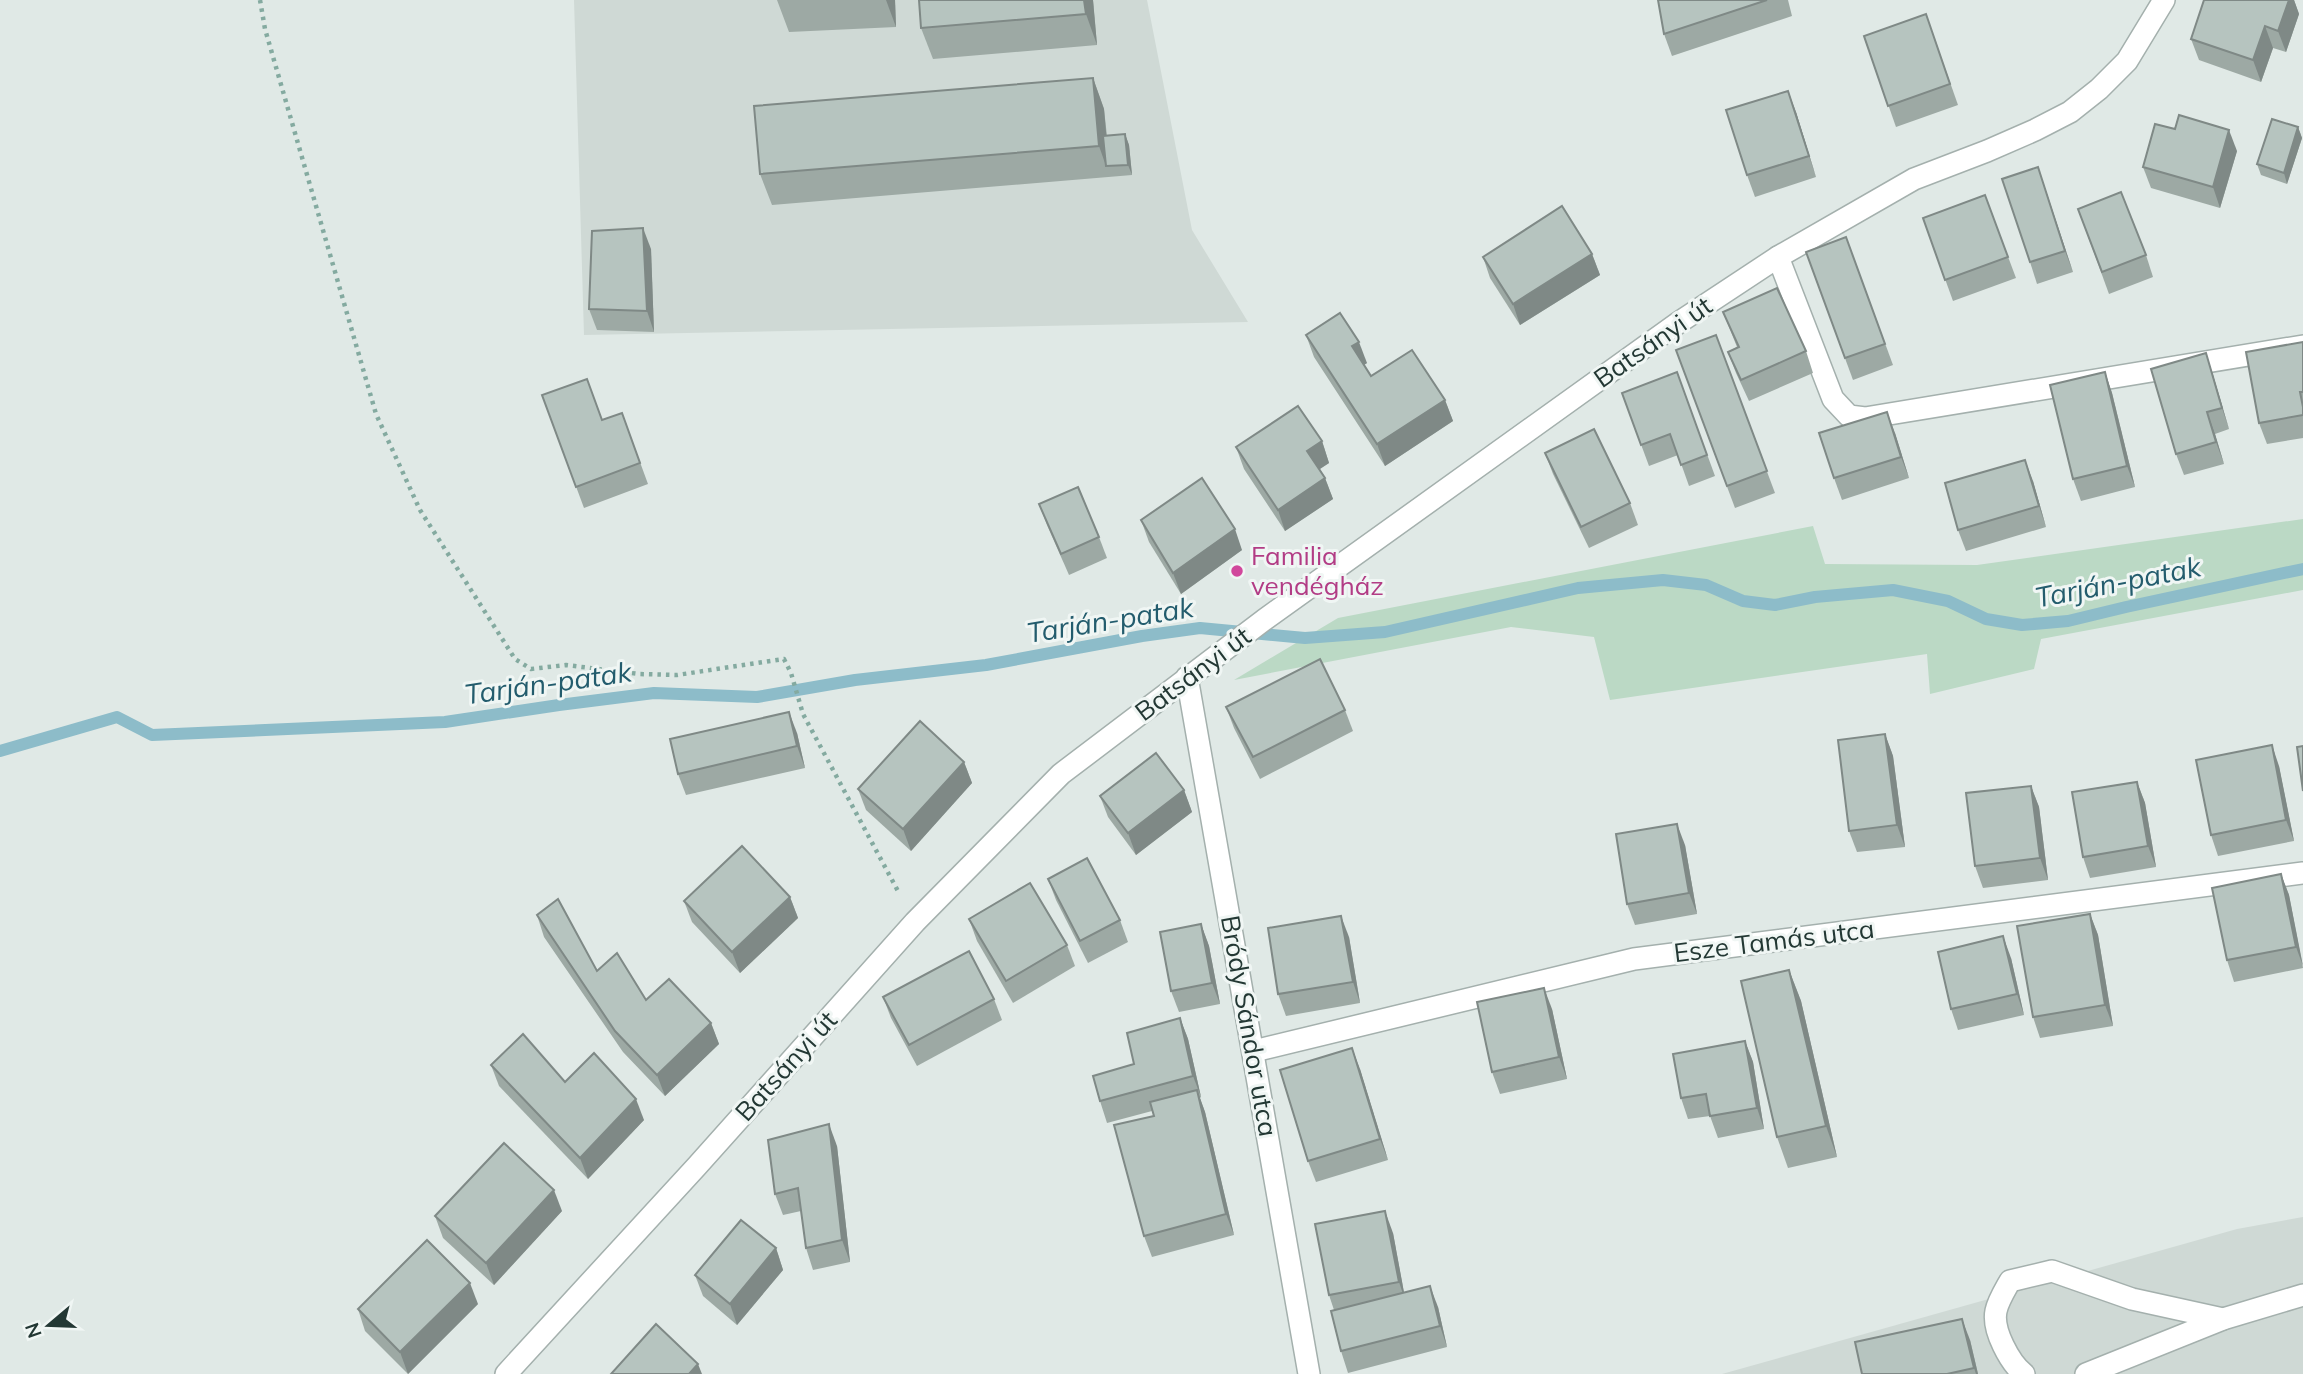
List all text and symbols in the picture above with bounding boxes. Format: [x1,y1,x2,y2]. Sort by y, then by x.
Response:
street label: Batsányi út [1587,289,1718,394]
place label: Familia vendégház [1251,539,1384,602]
water label: Tarján-patak [2032,548,2205,615]
marker: Familia vendégház [1229,563,1245,579]
water label: Tarján-patak [1024,589,1197,650]
street label: Batsányi út [1128,619,1257,728]
water label: Tarján-patak [462,653,635,712]
street label: Esze Tamás utca [1672,912,1876,969]
street label: Bródy Sándor utca [1214,913,1285,1139]
street label: Batsányi út [728,1004,844,1128]
north arrow [14,1290,84,1360]
text: N [19,1320,47,1341]

